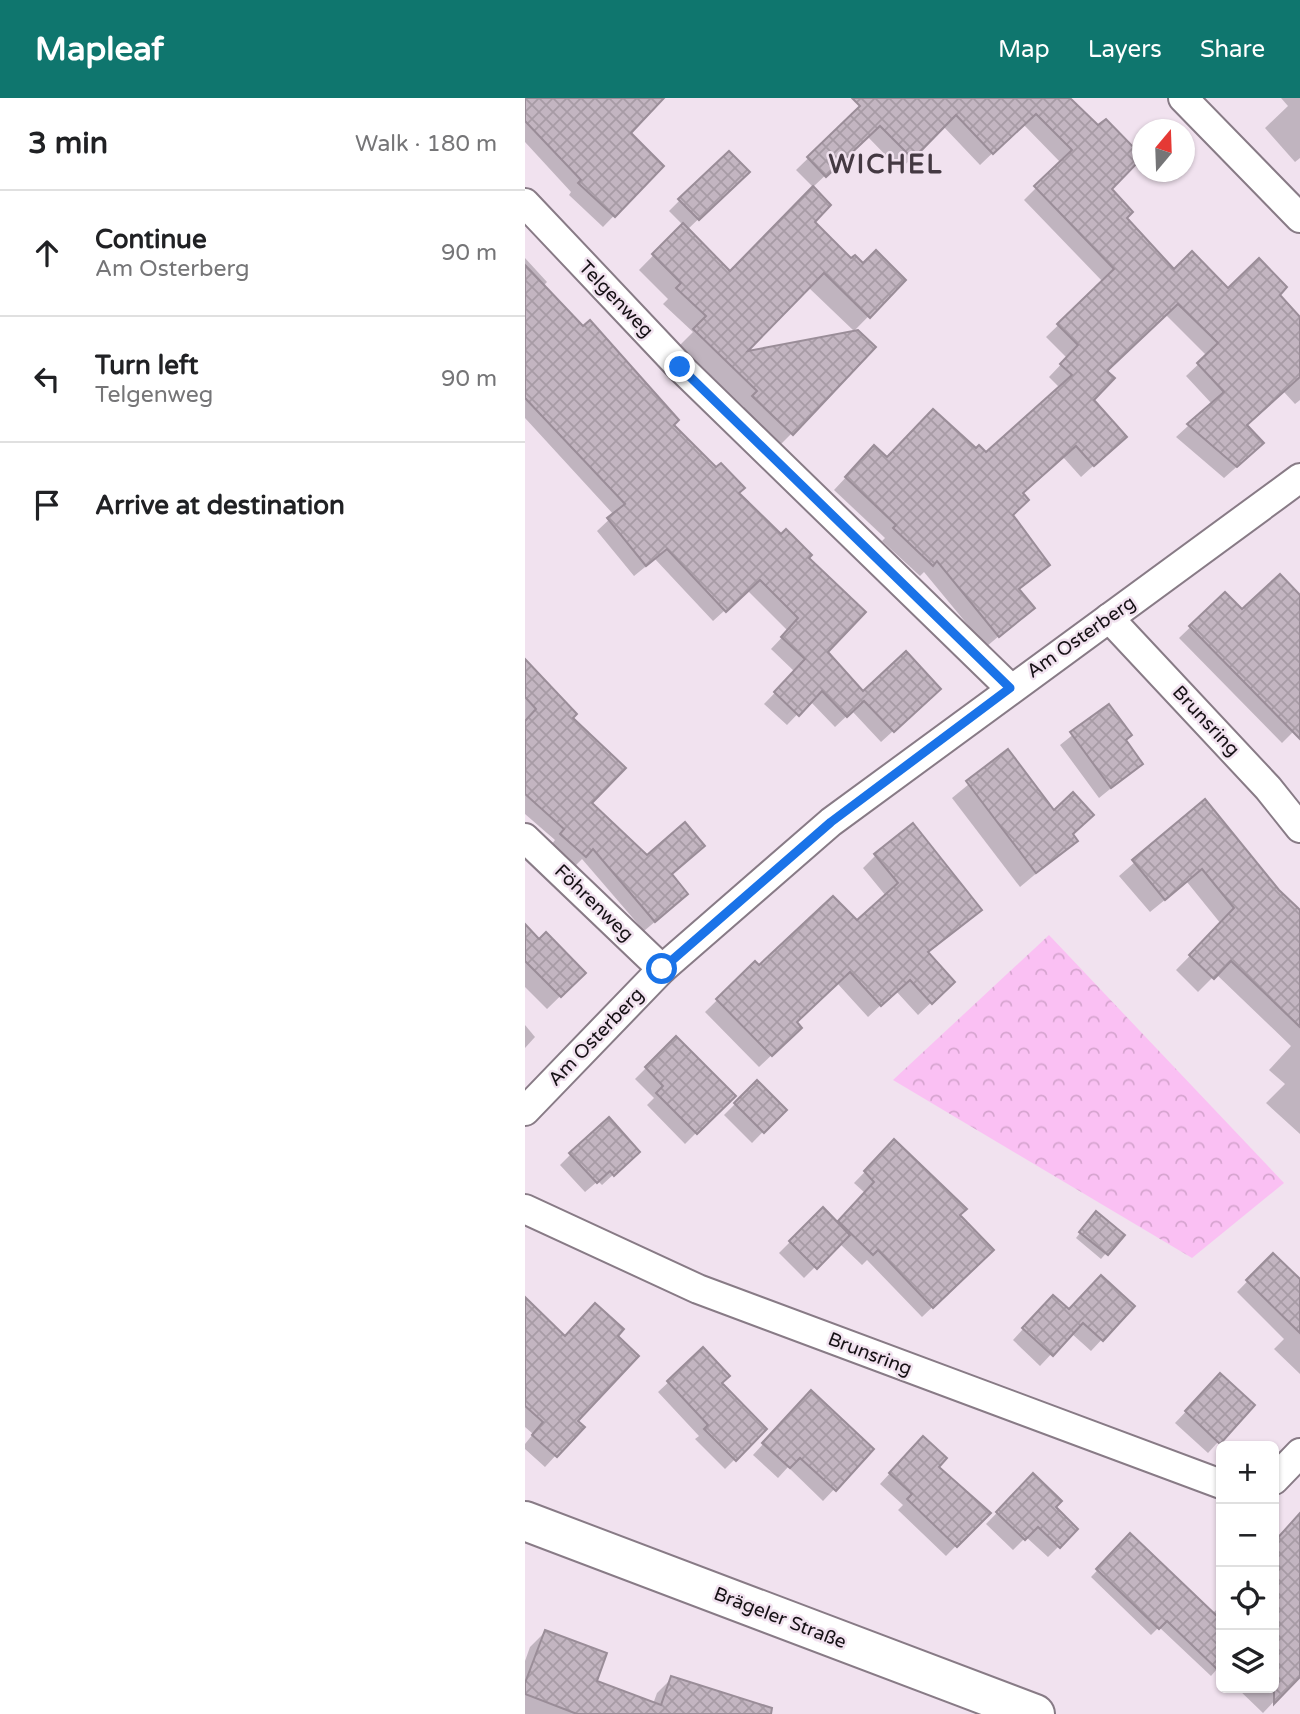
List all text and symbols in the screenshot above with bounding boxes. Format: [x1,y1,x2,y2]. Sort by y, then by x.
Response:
text: Mapleaf [35,30,164,69]
text: Map [998,35,1050,64]
text: Layers [1088,35,1162,64]
text: Share [1200,35,1265,64]
north arrow [1132,119,1195,182]
text: 3 min [28,125,108,162]
text: Walk · 180 m [355,130,497,158]
district label: WICHEL [829,149,943,180]
text: Continue [95,224,207,255]
icon: ahead [28,234,66,272]
text: 90 m [441,239,497,267]
text: Am Osterberg [95,255,250,283]
street label: Telgenweg [574,256,658,342]
text: Turn left [95,350,198,381]
route end [664,351,695,382]
icon: left [28,360,66,398]
text: 90 m [441,365,497,393]
text: Telgenweg [95,381,213,409]
icon: arrive [28,486,66,524]
text: Arrive at destination [95,490,345,521]
street label: Am Osterberg [1022,591,1140,683]
street label: Brunsring [1168,681,1244,761]
street label: Föhrenweg [550,860,638,946]
route start [646,953,677,984]
street label: Am Osterberg [544,983,648,1091]
street label: Brunsring [825,1328,915,1380]
map controls [1216,1441,1279,1693]
button: + [1216,1441,1279,1504]
button: − [1216,1504,1279,1567]
button: locate [1216,1567,1279,1630]
street label: Brägeler Straße [711,1583,849,1653]
button: layers [1216,1630,1279,1693]

